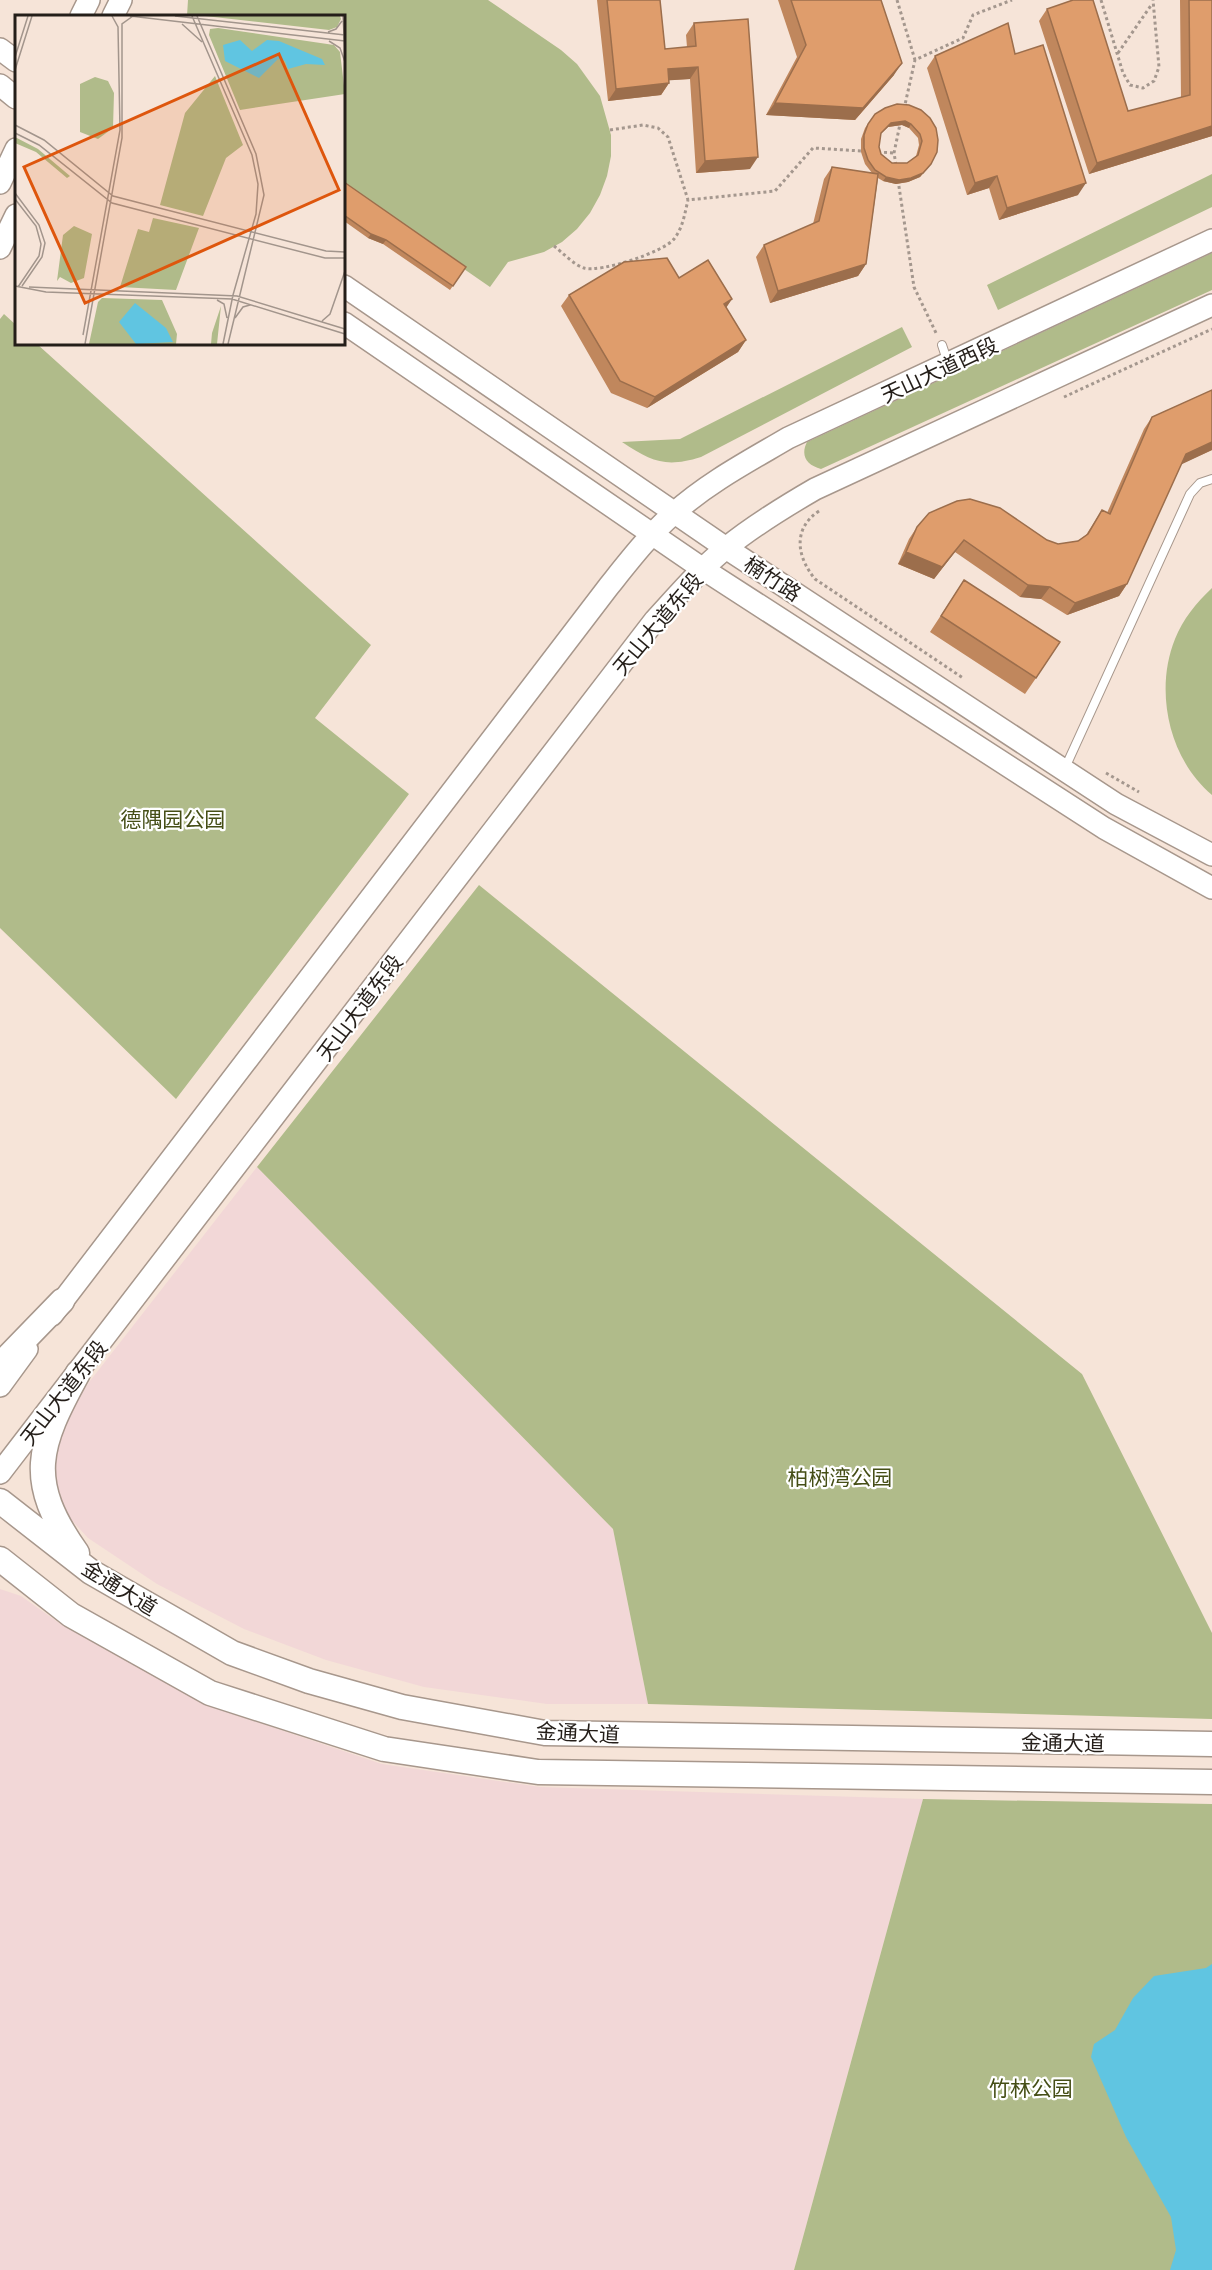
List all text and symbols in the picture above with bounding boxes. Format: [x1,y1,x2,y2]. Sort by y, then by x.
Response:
inset map [15,15,345,345]
street label: 天山大道西段 [877,331,1001,407]
street label: 楠竹路 [740,550,806,606]
street label: 天山大道东段 [607,567,707,679]
park label: 德隅园公园 [121,806,226,831]
street label: 天山大道东段 [311,949,407,1065]
street label: 天山大道东段 [14,1335,112,1449]
park label: 柏树湾公园 [788,1464,893,1489]
street label: 金通大道 [78,1554,162,1620]
street label: 金通大道 [535,1717,621,1747]
street label: 金通大道 [1021,1729,1105,1755]
park label: 竹林公园 [989,2075,1073,2100]

